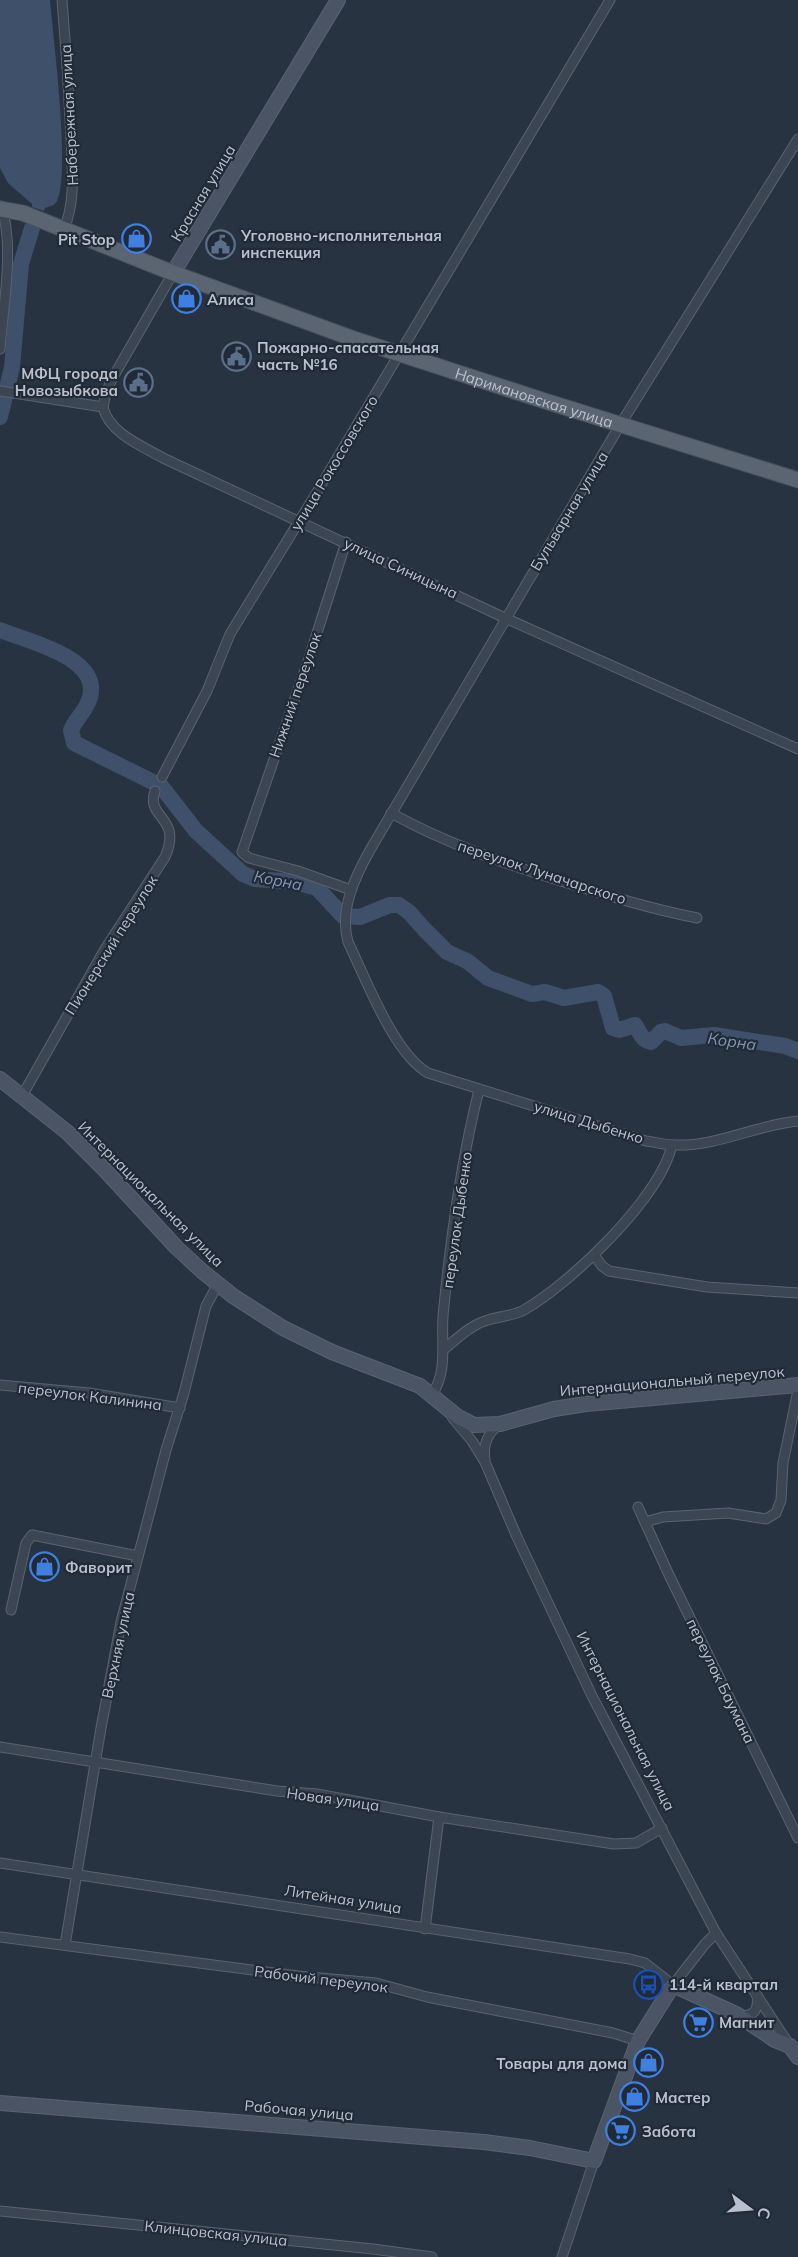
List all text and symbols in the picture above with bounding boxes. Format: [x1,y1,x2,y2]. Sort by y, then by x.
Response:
street label: Набережная улица [56,44,82,186]
street label: Красная улица [167,141,239,245]
shop icon: Pit Stop [120,223,152,255]
place label: Уголовно-исполнительная инспекция [240,226,442,262]
public building icon: Уголовно-исполнительная инспекция [204,228,236,260]
place label: Pit Stop [58,230,115,249]
shop icon: Алиса [170,283,202,315]
place label: Алиса [207,290,254,309]
place label: Пожарно-спасательная часть №16 [257,338,439,374]
public building icon: Пожарно-спасательная часть №16 [220,340,252,372]
street label: Наримановская улица [453,363,616,431]
place label: МФЦ города Новозыбкова [15,364,118,400]
public building icon: МФЦ города Новозыбкова [123,366,155,398]
street label: улица Рокоссовского [286,392,382,534]
street label: Бульварная улица [526,448,612,574]
street label: улица Синицына [341,533,461,603]
street label: Нижний переулок [265,629,326,760]
street label: переулок Луначарского [455,836,629,908]
water label: Корна [252,866,304,895]
street label: Пионерский переулок [60,871,162,1018]
water label: Корна [706,1028,758,1054]
street label: улица Дыбенко [532,1096,646,1148]
street label: Интернациональная улица [74,1117,228,1271]
street label: переулок Дыбенко [438,1150,476,1290]
street label: Интернациональный переулок [559,1362,786,1400]
street label: переулок Калинина [17,1378,163,1414]
shop icon: Фаворит [28,1551,60,1583]
place label: Фаворит [65,1558,133,1577]
street label: Верхняя улица [97,1590,139,1700]
street label: переулок Баумана [683,1615,759,1747]
street label: Интернациональная улица [572,1628,680,1814]
street label: Новая улица [285,1783,381,1815]
street label: Литейная улица [283,1880,403,1918]
street label: Рабочий переулок [253,1961,390,1997]
bus stop icon: 114-й квартал [632,1968,664,2000]
place label: 114-й квартал [669,1975,778,1994]
supermarket icon: Магнит [682,2006,714,2038]
place label: Магнит [719,2013,775,2032]
shop icon: Товары для дома [632,2047,664,2079]
place label: Товары для дома [496,2054,627,2073]
shop icon: Мастер [618,2081,650,2113]
place label: Мастер [655,2088,710,2107]
street label: Рабочая улица [244,2096,354,2124]
supermarket icon: Забота [605,2115,637,2147]
place label: Забота [642,2122,696,2141]
north arrow [720,2179,780,2239]
text: С [753,2205,776,2221]
street label: Клинцовская улица [144,2216,288,2250]

